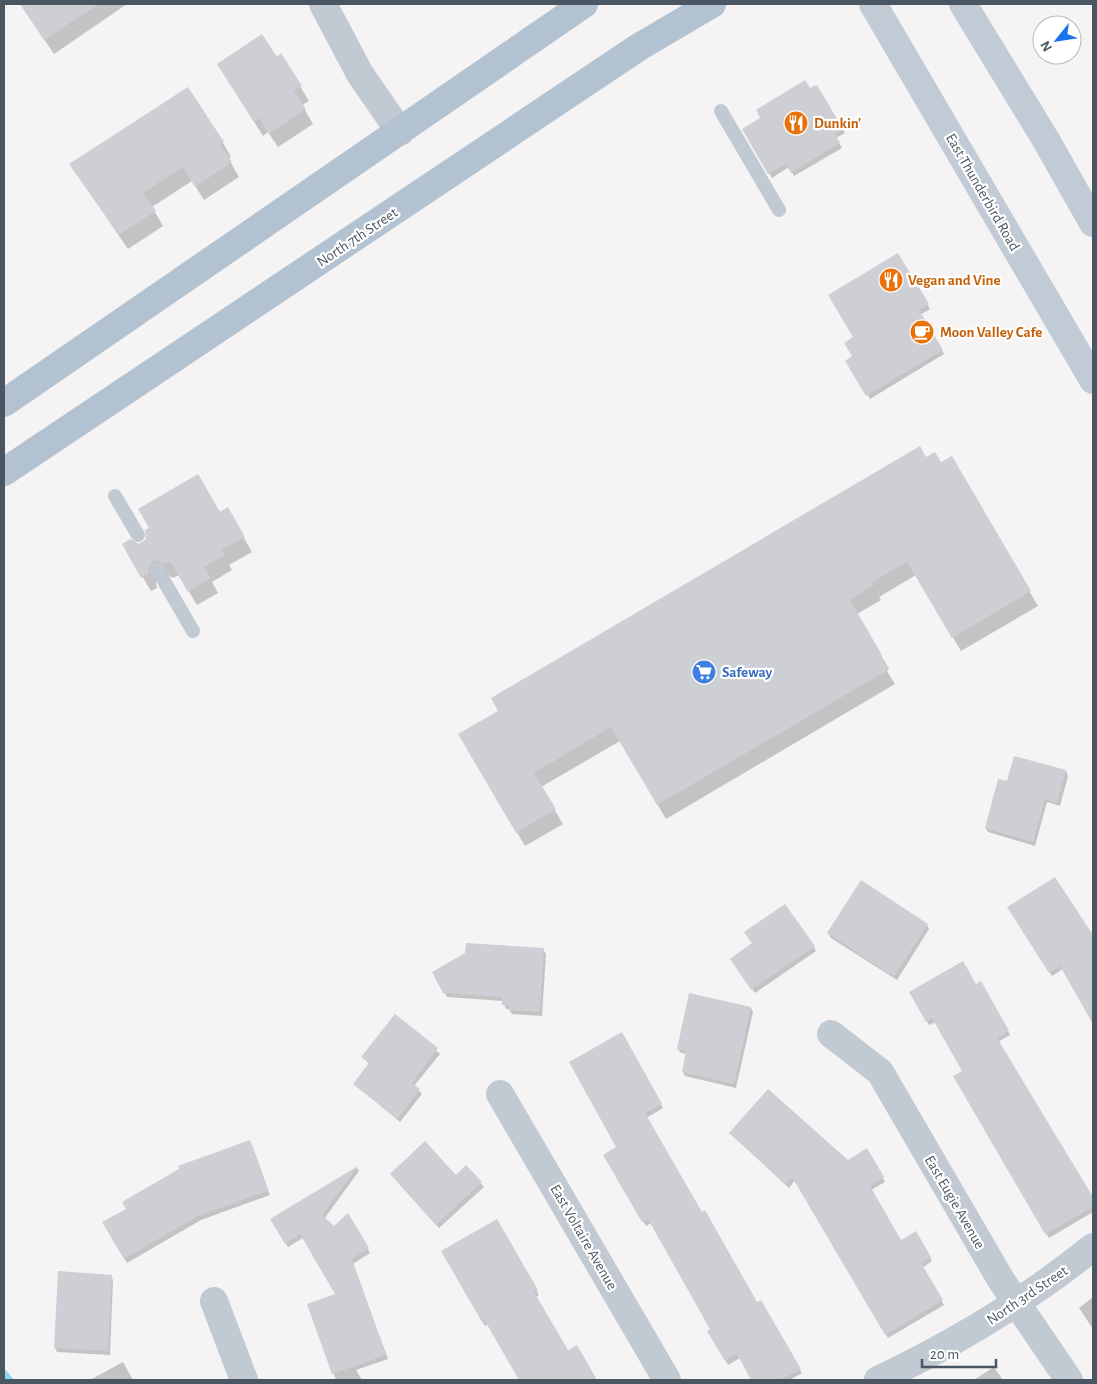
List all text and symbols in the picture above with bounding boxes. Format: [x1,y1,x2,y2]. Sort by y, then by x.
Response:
north arrow [1032,15,1082,65]
text: N [1038,38,1055,54]
restaurant icon: Dunkin' [783,110,809,136]
place label: Dunkin' [814,116,861,131]
street label: East Thunderbird Road [943,131,1022,254]
street label: North 7th Street [314,205,400,270]
restaurant icon: Vegan and Vine [878,267,904,293]
place label: Vegan and Vine [908,273,1001,288]
cafe icon: Moon Valley Cafe [909,319,935,345]
place label: Moon Valley Cafe [940,325,1042,340]
supermarket icon: Safeway [691,659,717,685]
place label: Safeway [722,665,773,680]
street label: East Eugie Avenue [922,1153,987,1252]
street label: East Voltaire Avenue [547,1182,620,1293]
street label: North 3rd Street [984,1263,1070,1328]
scale bar [922,1336,996,1368]
text: 20 m [930,1347,959,1362]

